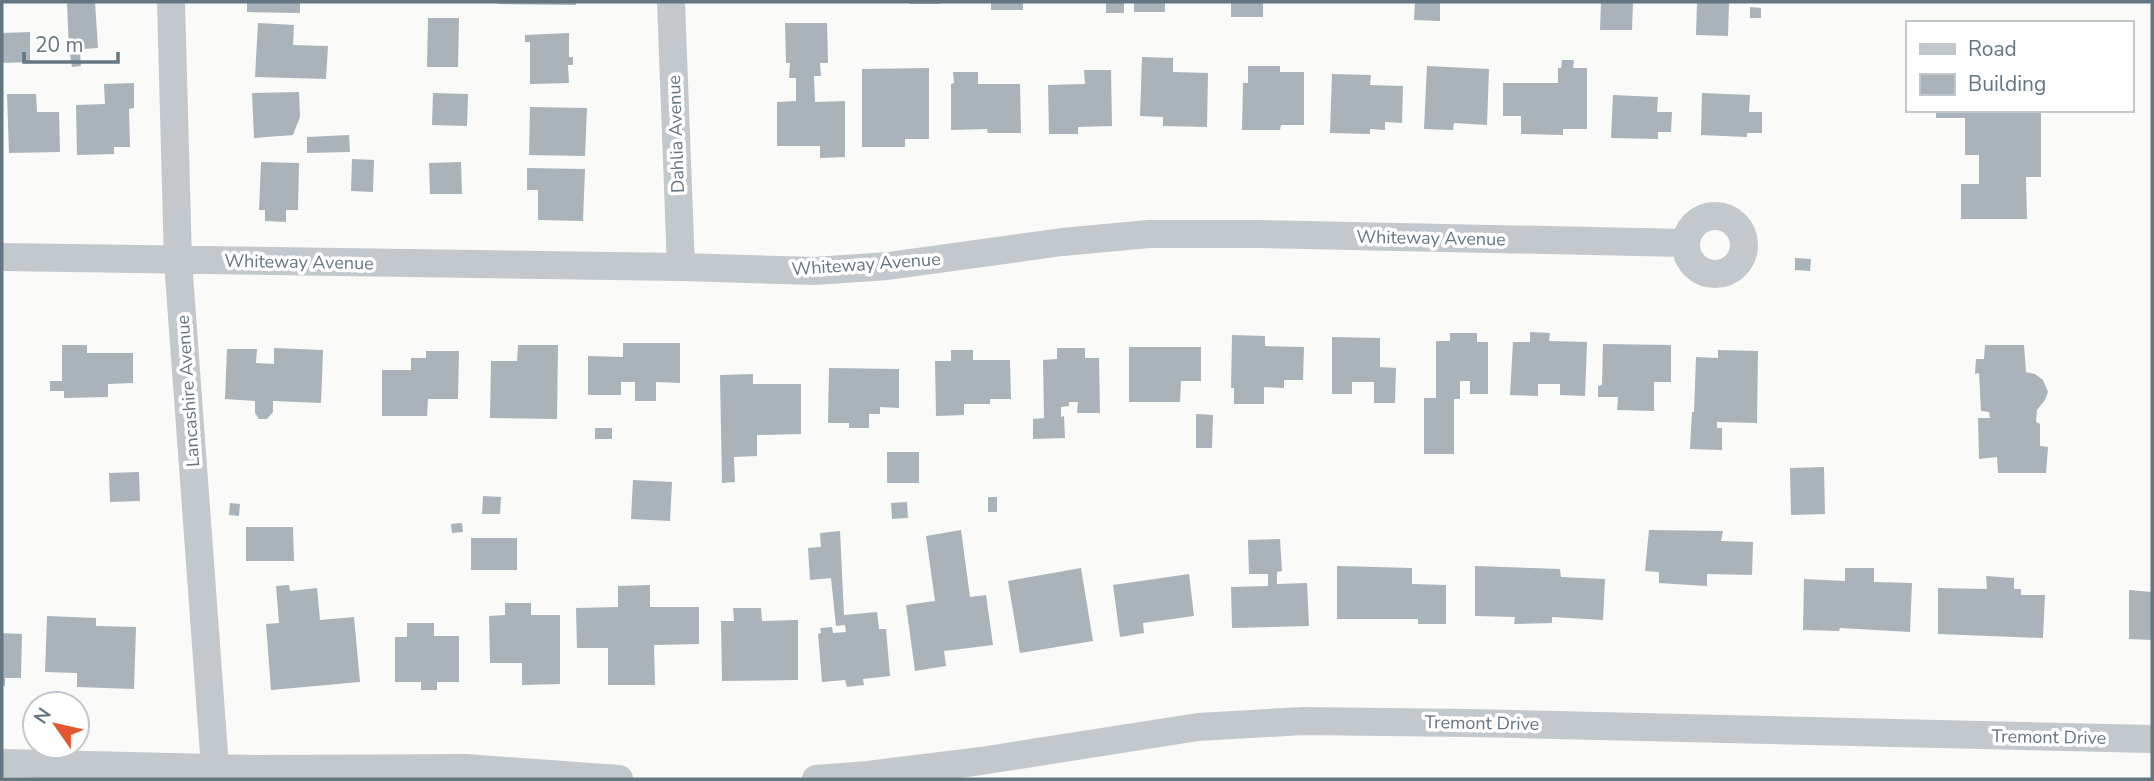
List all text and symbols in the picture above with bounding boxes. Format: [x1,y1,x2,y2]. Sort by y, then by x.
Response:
scale bar [24,21,119,65]
legend [1906,21,2133,112]
text: 20 m [35,31,84,59]
text: Road [1968,35,2017,63]
text: Building [1968,70,2046,98]
street label: Dahlia Avenue [662,75,690,193]
street label: Whiteway Avenue [1356,225,1506,251]
street label: Whiteway Avenue [791,247,941,281]
street label: Whiteway Avenue [224,249,374,275]
street label: Lancashire Avenue [171,314,205,468]
north arrow [21,690,91,760]
text: N [28,703,57,729]
street label: Tremont Drive [1424,710,1540,736]
street label: Tremont Drive [1991,724,2107,750]

